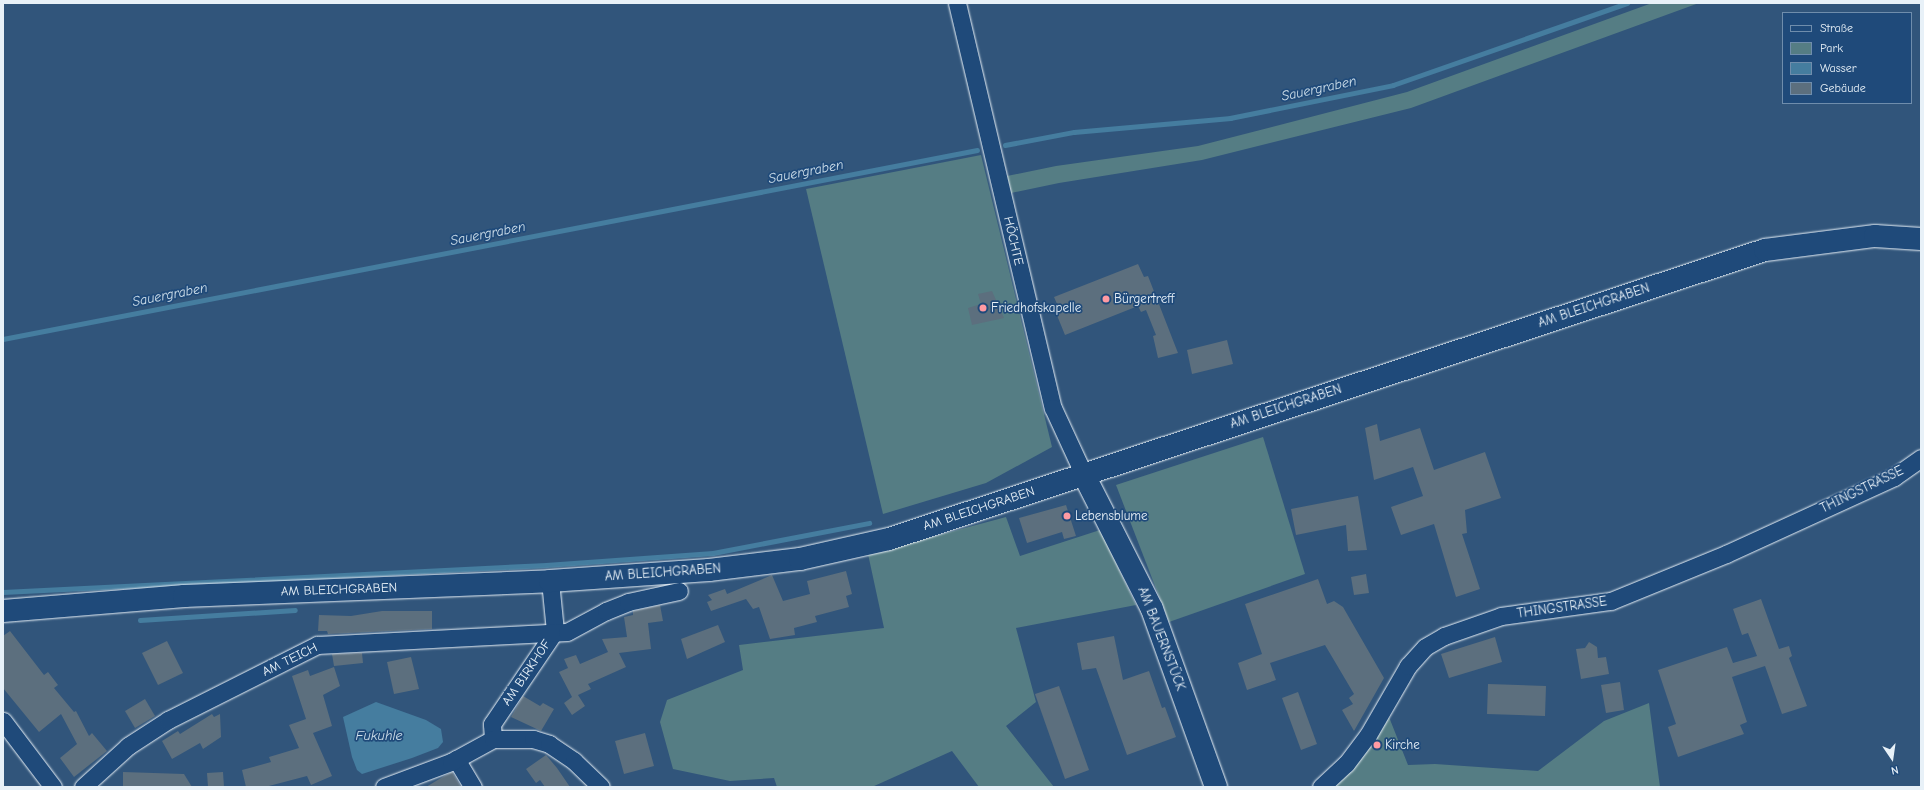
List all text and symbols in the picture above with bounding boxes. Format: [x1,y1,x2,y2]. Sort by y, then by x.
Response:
legend [1782,12,1912,104]
text: Straße [1820,21,1853,35]
text: Park [1820,41,1843,55]
text: Wasser [1820,61,1857,75]
water label: Sauergraben [1280,73,1358,105]
text: Gebäude [1820,81,1866,95]
water label: Sauergraben [767,156,845,188]
street label: HÖCHTE [1000,215,1026,267]
water label: Sauergraben [449,218,527,250]
water label: Sauergraben [131,279,209,311]
street label: AM BLEICHGRABEN [1536,281,1652,331]
place label: Bürgertreff [1114,291,1174,307]
marker: Bürgertreff [1101,294,1111,304]
place label: Friedhofskapelle [991,300,1081,316]
marker: Friedhofskapelle [978,303,988,313]
street label: AM BLEICHGRABEN [1228,382,1344,432]
street label: THINGSTRASSE [1818,463,1906,517]
street label: AM BLEICHGRABEN [921,484,1037,534]
place label: Lebensblume [1075,508,1148,524]
marker: Lebensblume [1062,511,1072,521]
street label: AM BLEICHGRABEN [604,561,722,585]
street label: AM BLEICHGRABEN [281,580,397,600]
street label: AM BAUERNSTÜCK [1134,585,1188,693]
street label: THINGSTRASSE [1516,594,1608,622]
street label: AM BIRKHOF [499,637,555,709]
street label: AM TEICH [260,640,320,680]
water label: Fukuhle [355,728,403,744]
place label: Kirche [1385,737,1420,753]
north arrow [1872,738,1912,778]
marker: Kirche [1372,740,1382,750]
text: N [1890,763,1900,777]

